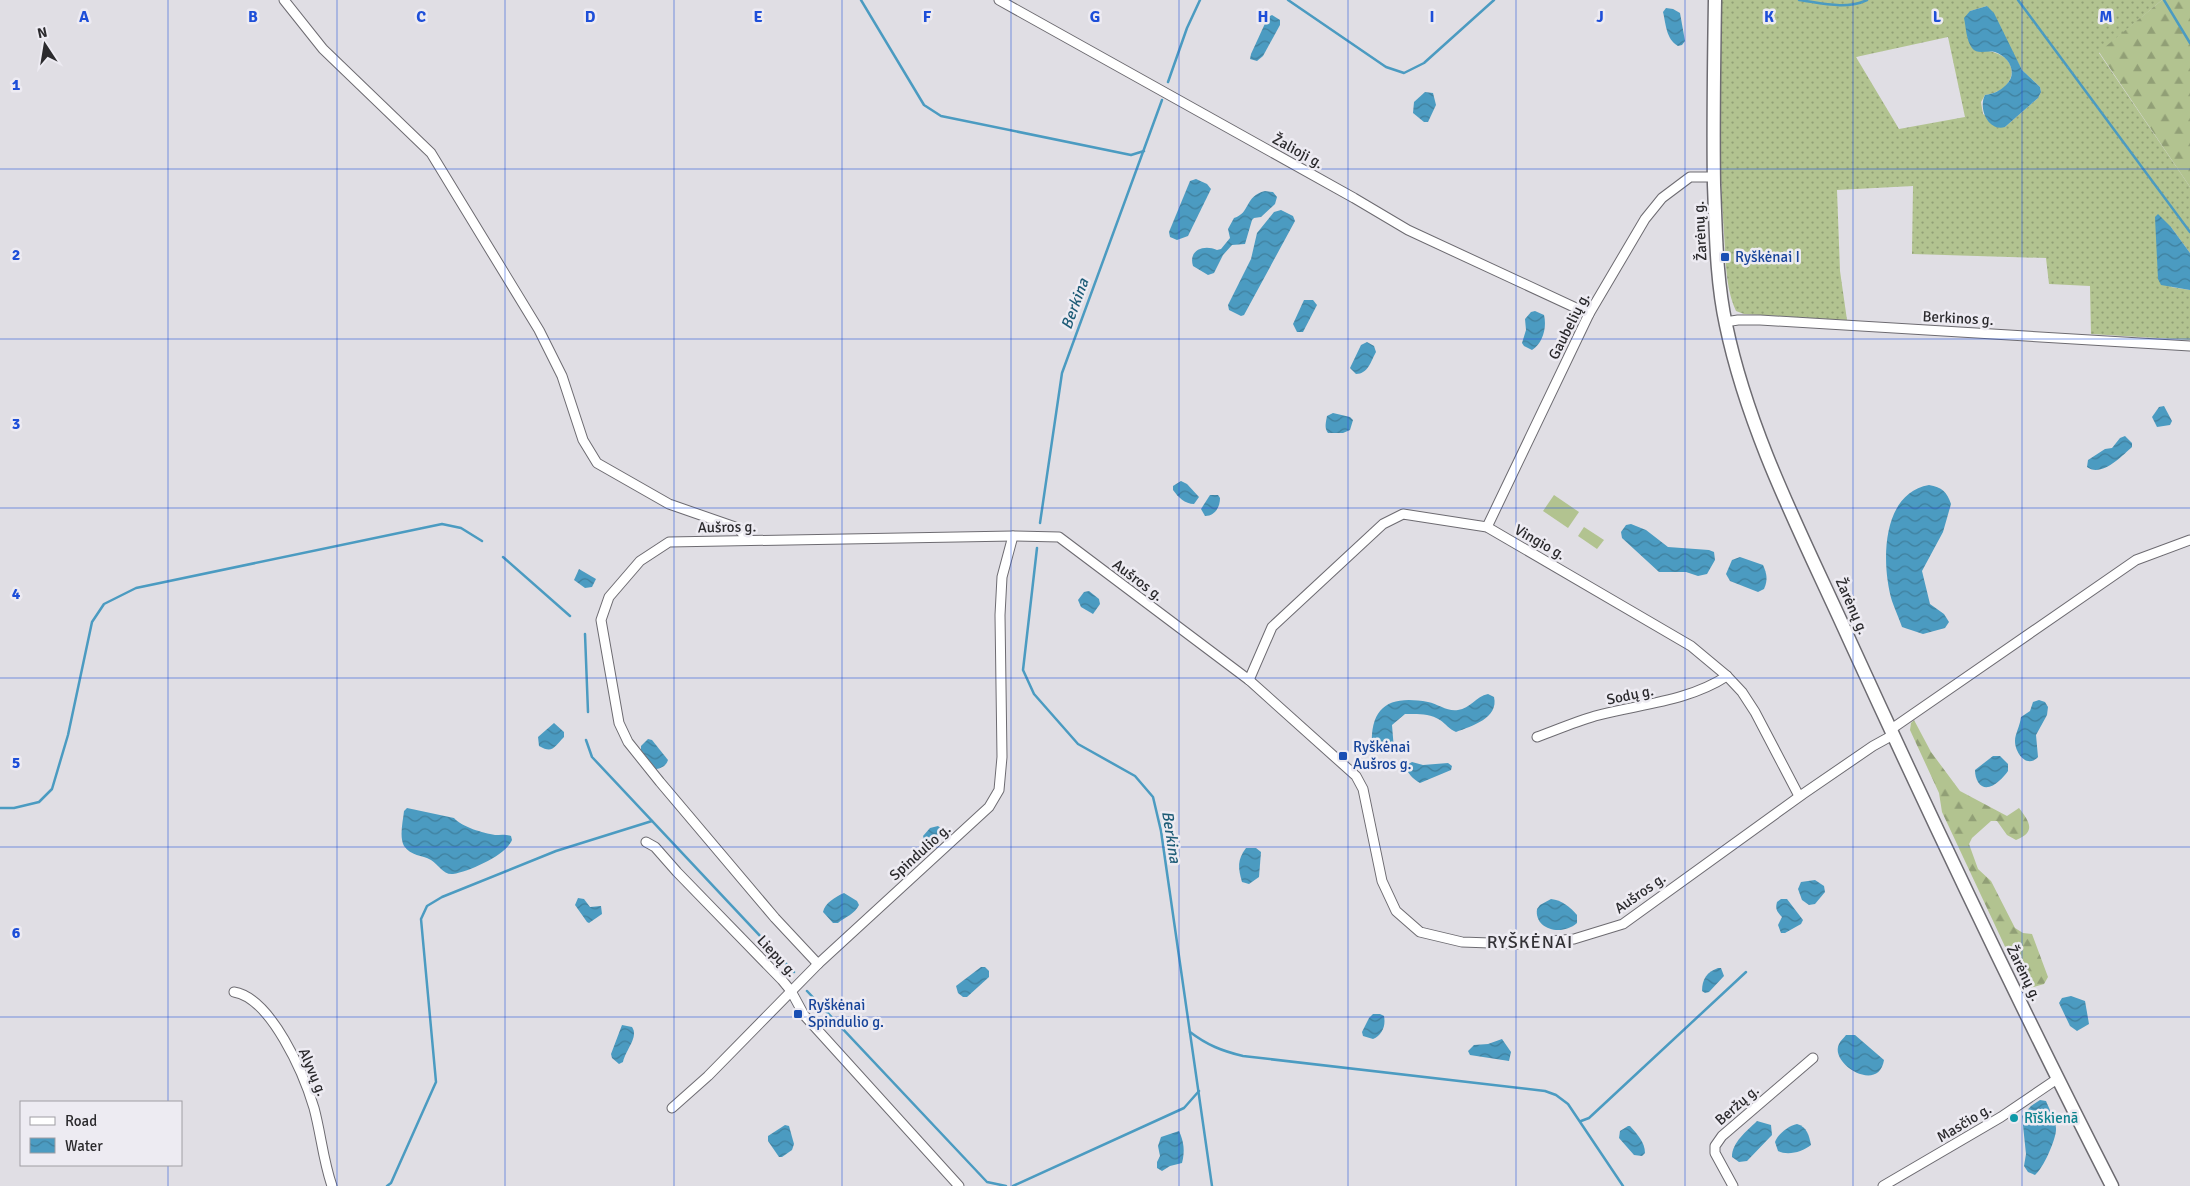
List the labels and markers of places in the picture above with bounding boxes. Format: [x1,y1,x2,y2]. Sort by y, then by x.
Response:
place label: Ryškėnai I [1735,248,1800,266]
marker: Ryškėnai I [1719,251,1731,263]
place label: Ryškėnai Aušros g. [1353,738,1412,773]
marker: Ryškėnai Aušros g. [1337,750,1349,762]
place label: Ryškėnai Spindulio g. [808,996,884,1031]
marker: Ryškėnai Spindulio g. [792,1008,804,1020]
place label: Rīškienā [2024,1109,2078,1127]
marker: Rīškienā [2008,1112,2020,1124]

